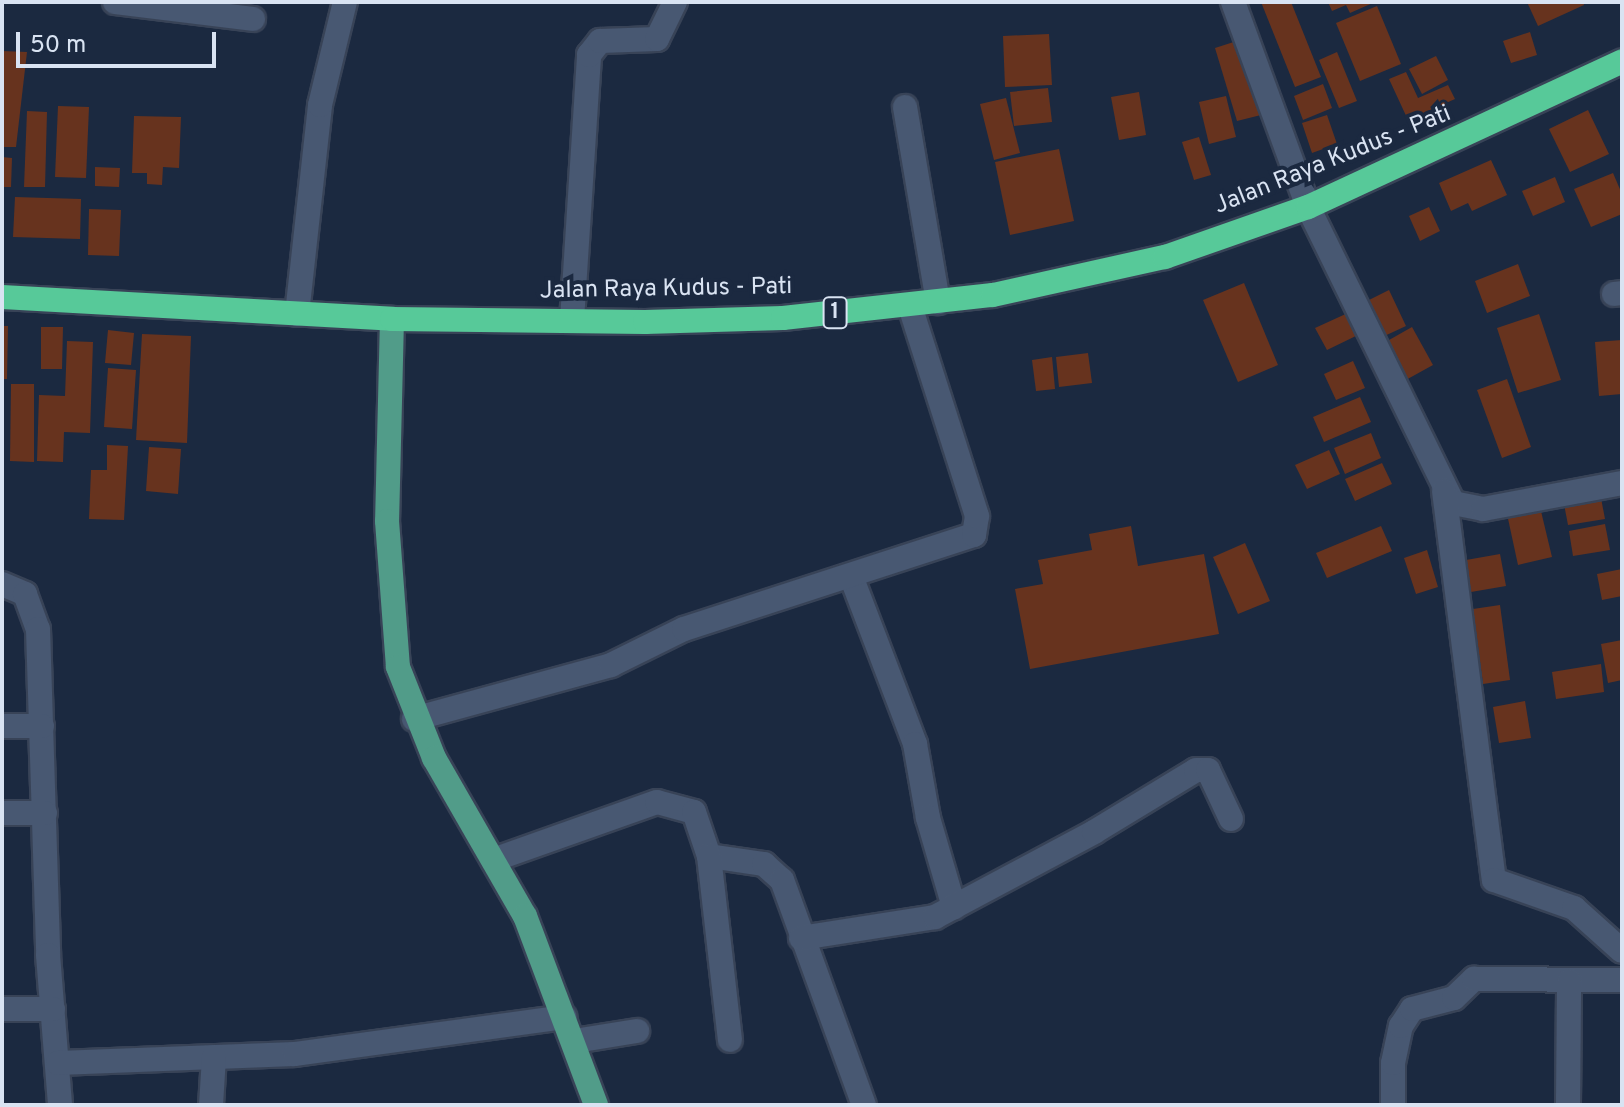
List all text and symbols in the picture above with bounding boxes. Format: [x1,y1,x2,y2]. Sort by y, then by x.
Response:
scale bar [20,16,220,66]
text: 50 m [30,31,86,61]
street label: Jalan Raya Kudus - Pati [1210,100,1456,222]
street label: Jalan Raya Kudus - Pati [539,273,793,307]
road number: 1 [821,295,849,331]

